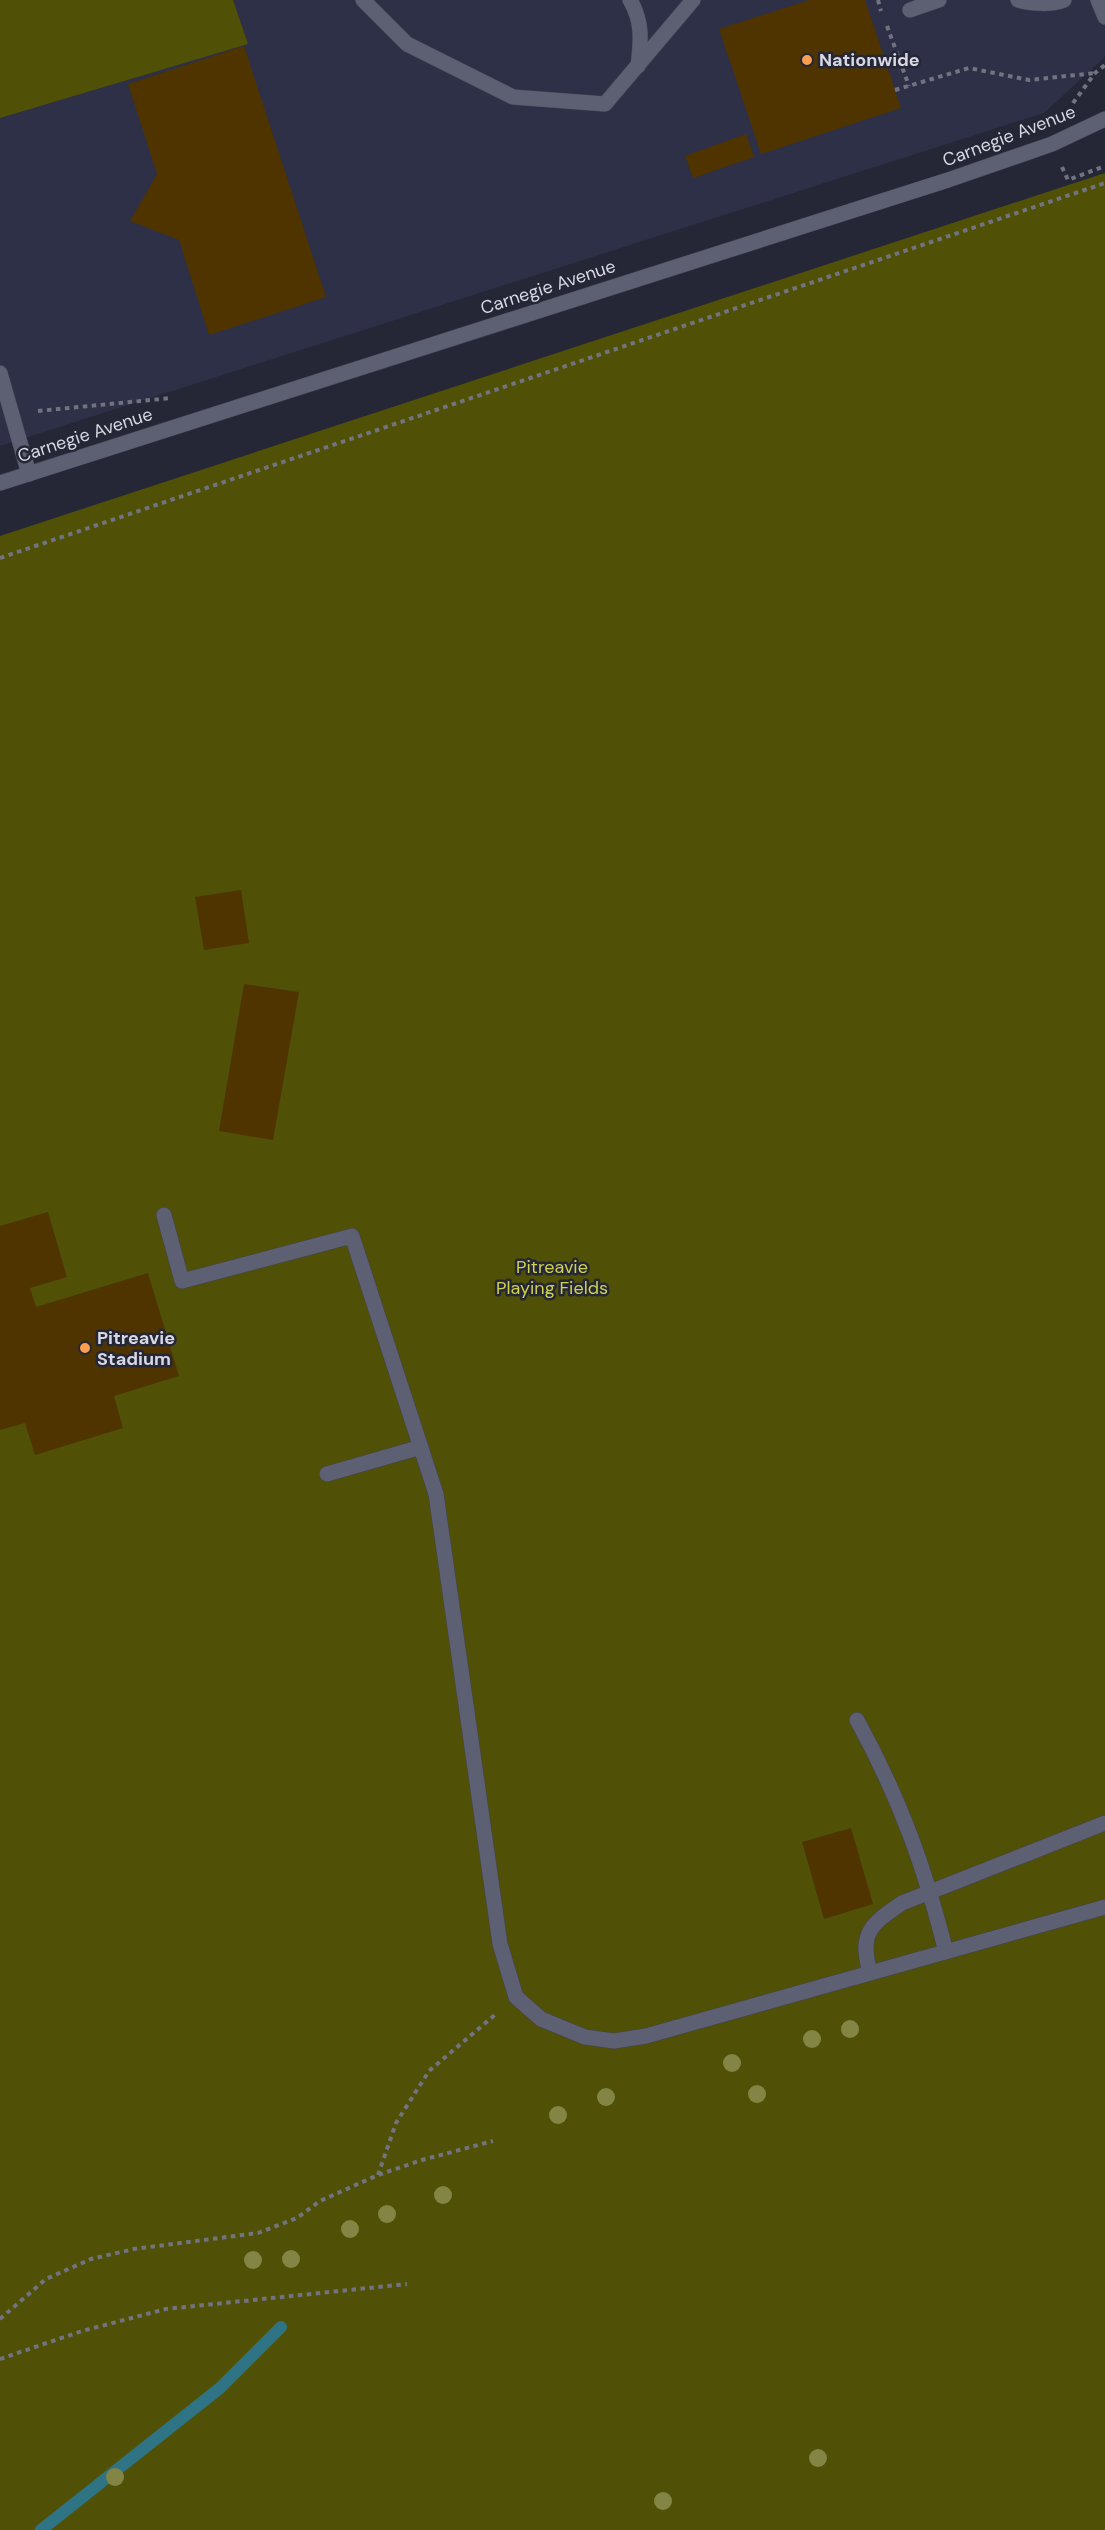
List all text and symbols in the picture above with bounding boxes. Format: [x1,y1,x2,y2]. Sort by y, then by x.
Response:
place label: Nationwide [819,48,920,72]
marker: Nationwide [800,53,814,67]
street label: Carnegie Avenue [939,100,1079,172]
street label: Carnegie Avenue [478,254,618,320]
street label: Carnegie Avenue [15,402,155,468]
park label: Pitreavie Playing Fields [496,1255,608,1300]
place label: Pitreavie Stadium [97,1326,175,1371]
marker: Pitreavie Stadium [78,1341,92,1355]

